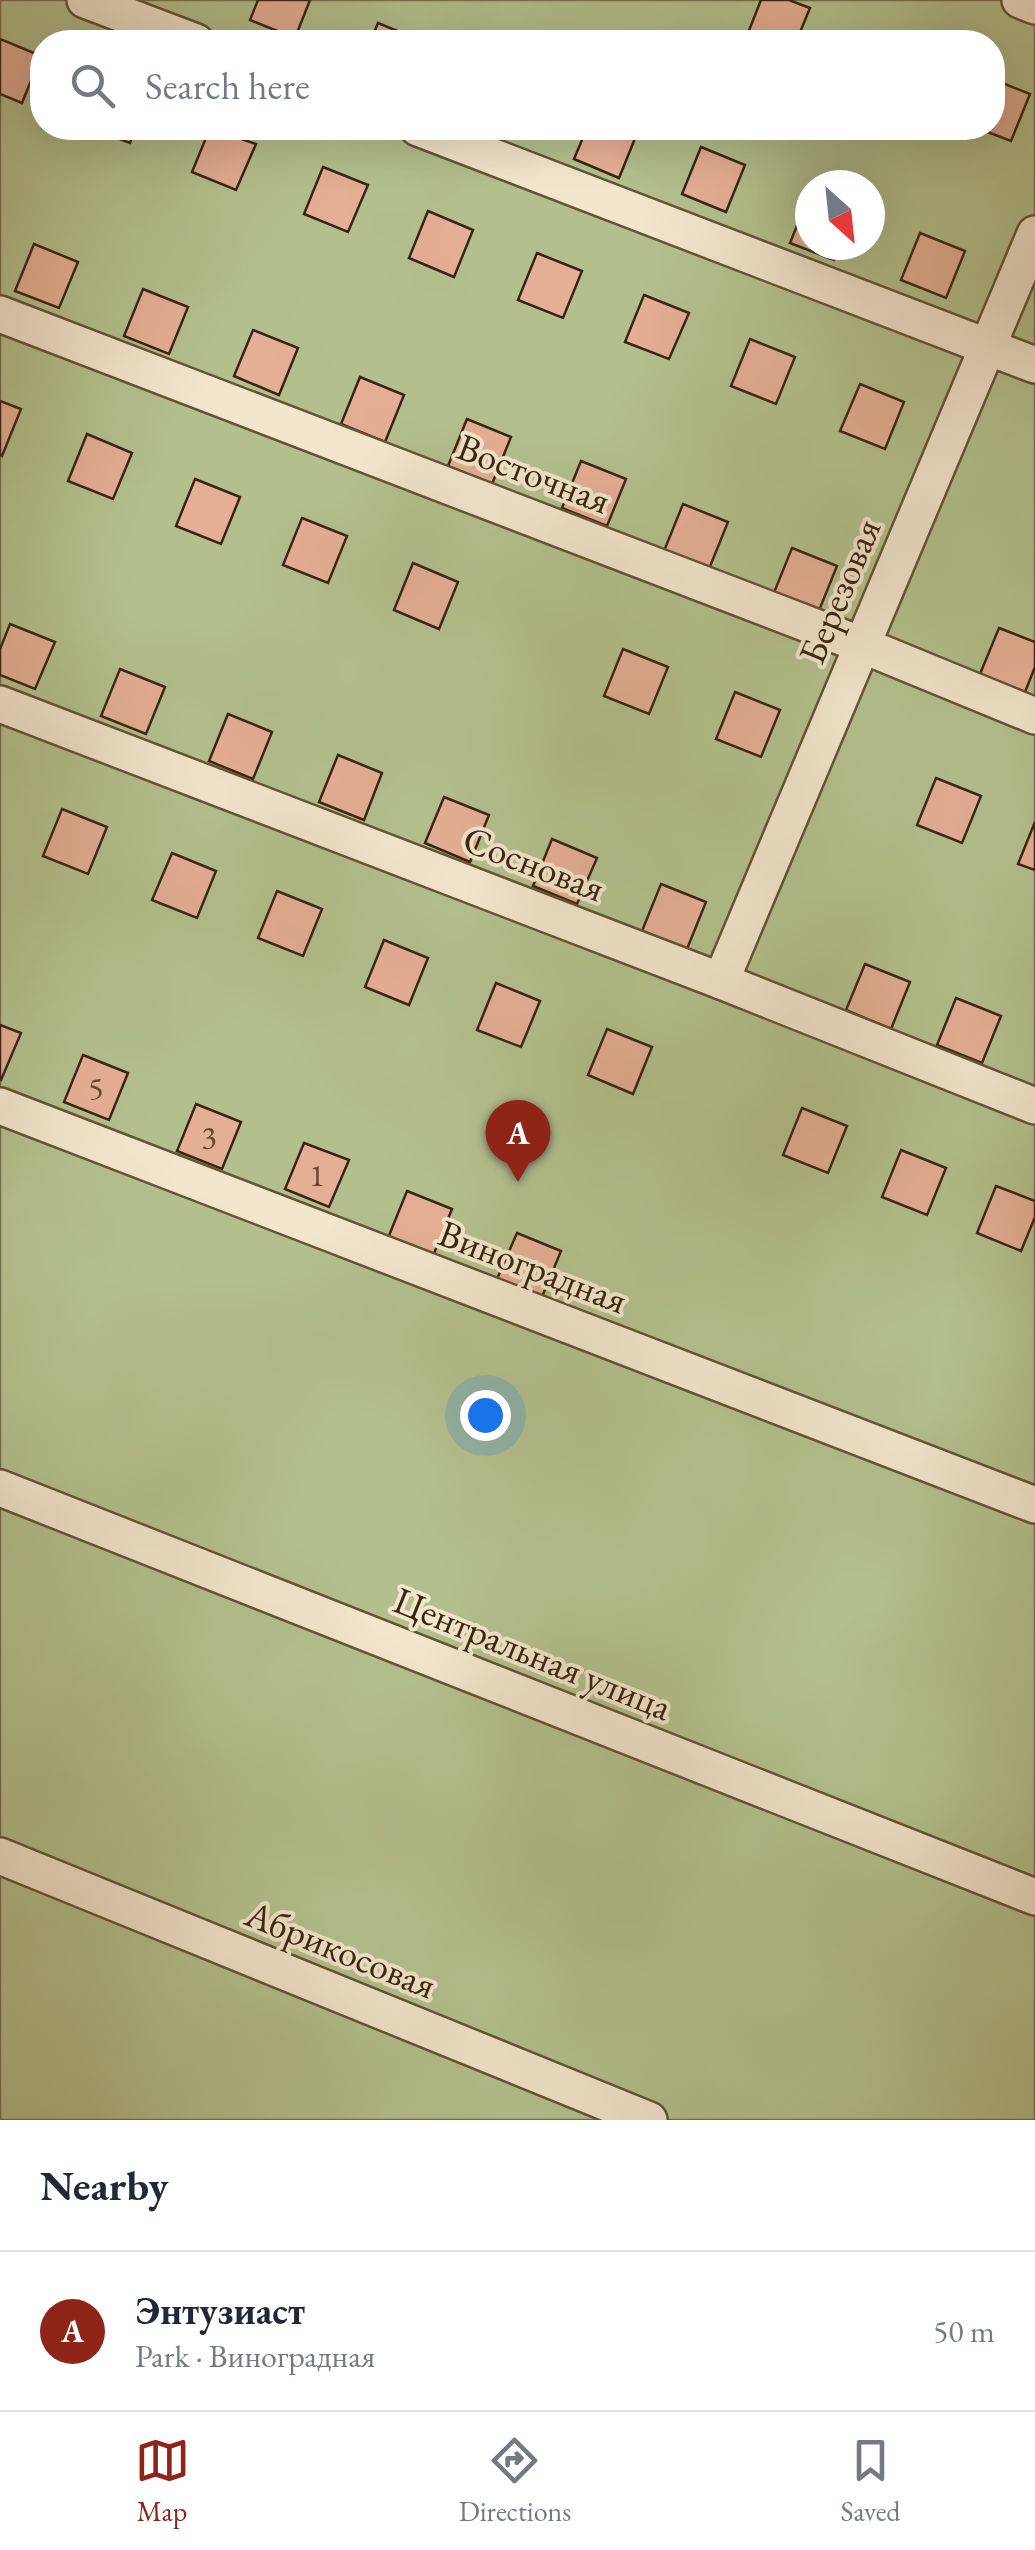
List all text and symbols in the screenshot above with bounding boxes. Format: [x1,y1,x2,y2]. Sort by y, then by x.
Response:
search box [30,30,1005,140]
icon: search [65,58,120,113]
text: Search here [145,61,310,110]
north arrow [795,170,885,260]
street label: Восточная [451,421,617,525]
street label: Березовая [787,511,891,671]
street label: Сосновая [456,814,612,912]
house number: 5 [88,1067,104,1109]
pin: A [486,1100,550,1182]
house number: 3 [201,1116,217,1158]
house number: 1 [309,1154,325,1196]
street label: Виноградная [432,1208,634,1324]
your location [460,1390,511,1441]
street label: Центральная улица [387,1575,680,1731]
street label: Абрикосовая [238,1888,443,2009]
text: Nearby [40,2158,169,2213]
text: Энтузиаст [135,2286,305,2335]
text: A [61,2310,84,2352]
text: 50 m [933,2310,995,2352]
text: Park · Виноградная [135,2335,375,2377]
tab: Map [135,2433,190,2529]
tab: Directions [459,2433,571,2529]
tab: Saved [840,2433,900,2529]

